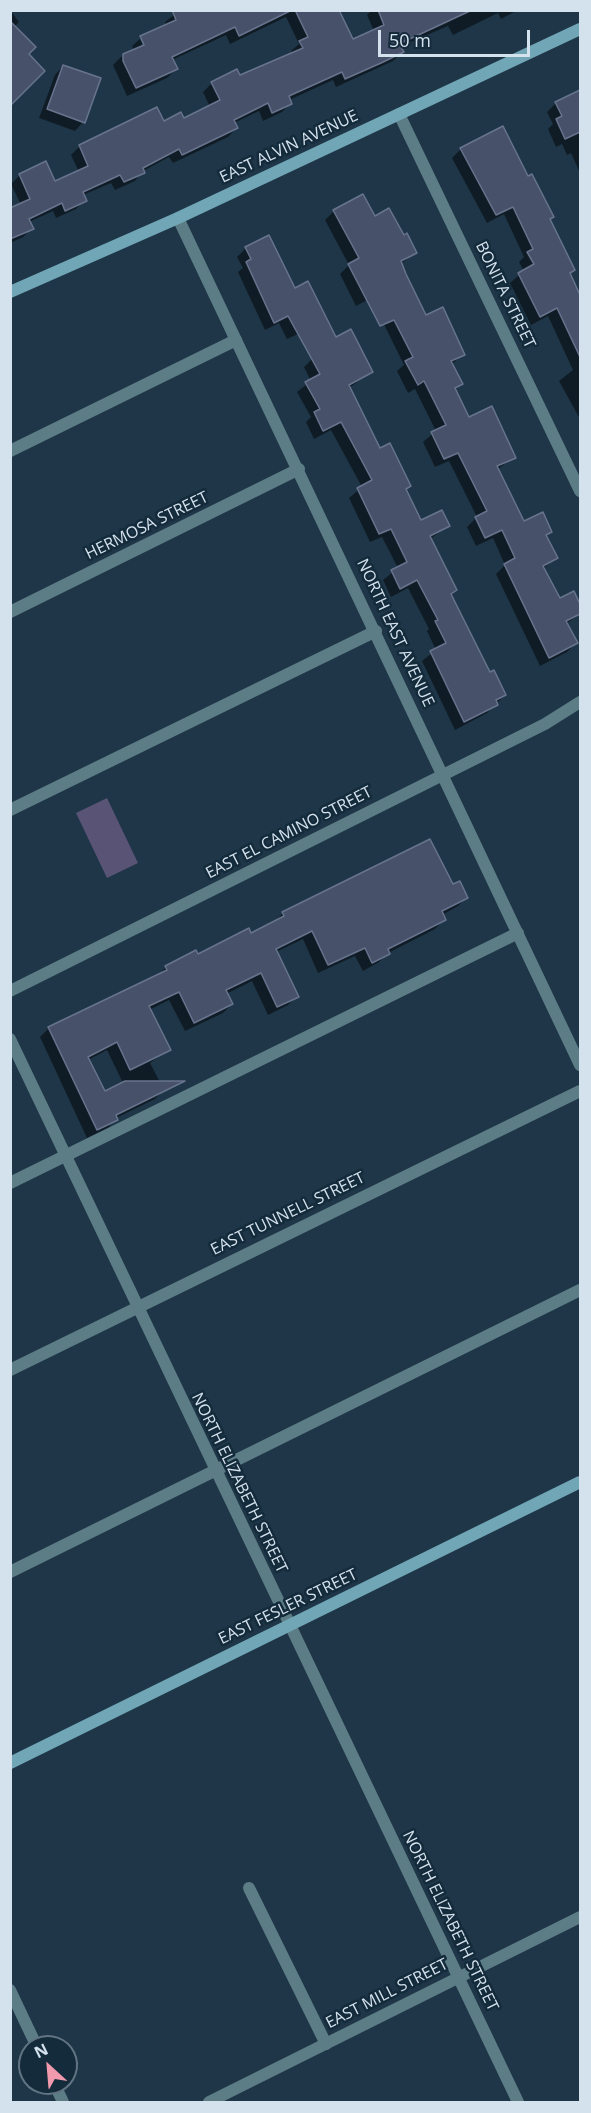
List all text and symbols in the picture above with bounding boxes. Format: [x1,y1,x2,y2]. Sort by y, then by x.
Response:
scale bar [381,18,532,56]
text: 50 m [389,28,431,52]
street label: EAST ALVIN AVENUE [217,106,361,188]
street label: BONITA STREET [471,238,539,352]
street label: HERMOSA STREET [82,488,212,564]
street label: NORTH EAST AVENUE [352,556,438,710]
street label: EAST EL CAMINO STREET [203,783,375,883]
street label: EAST TUNNELL STREET [208,1168,368,1260]
street label: NORTH ELIZABETH STREET [187,1390,291,1576]
street label: EAST FESLER STREET [215,1565,361,1649]
street label: NORTH ELIZABETH STREET [398,1828,502,2014]
street label: EAST MILL STREET [323,1955,451,2033]
north arrow [18,2035,78,2095]
text: N [30,2038,52,2063]

